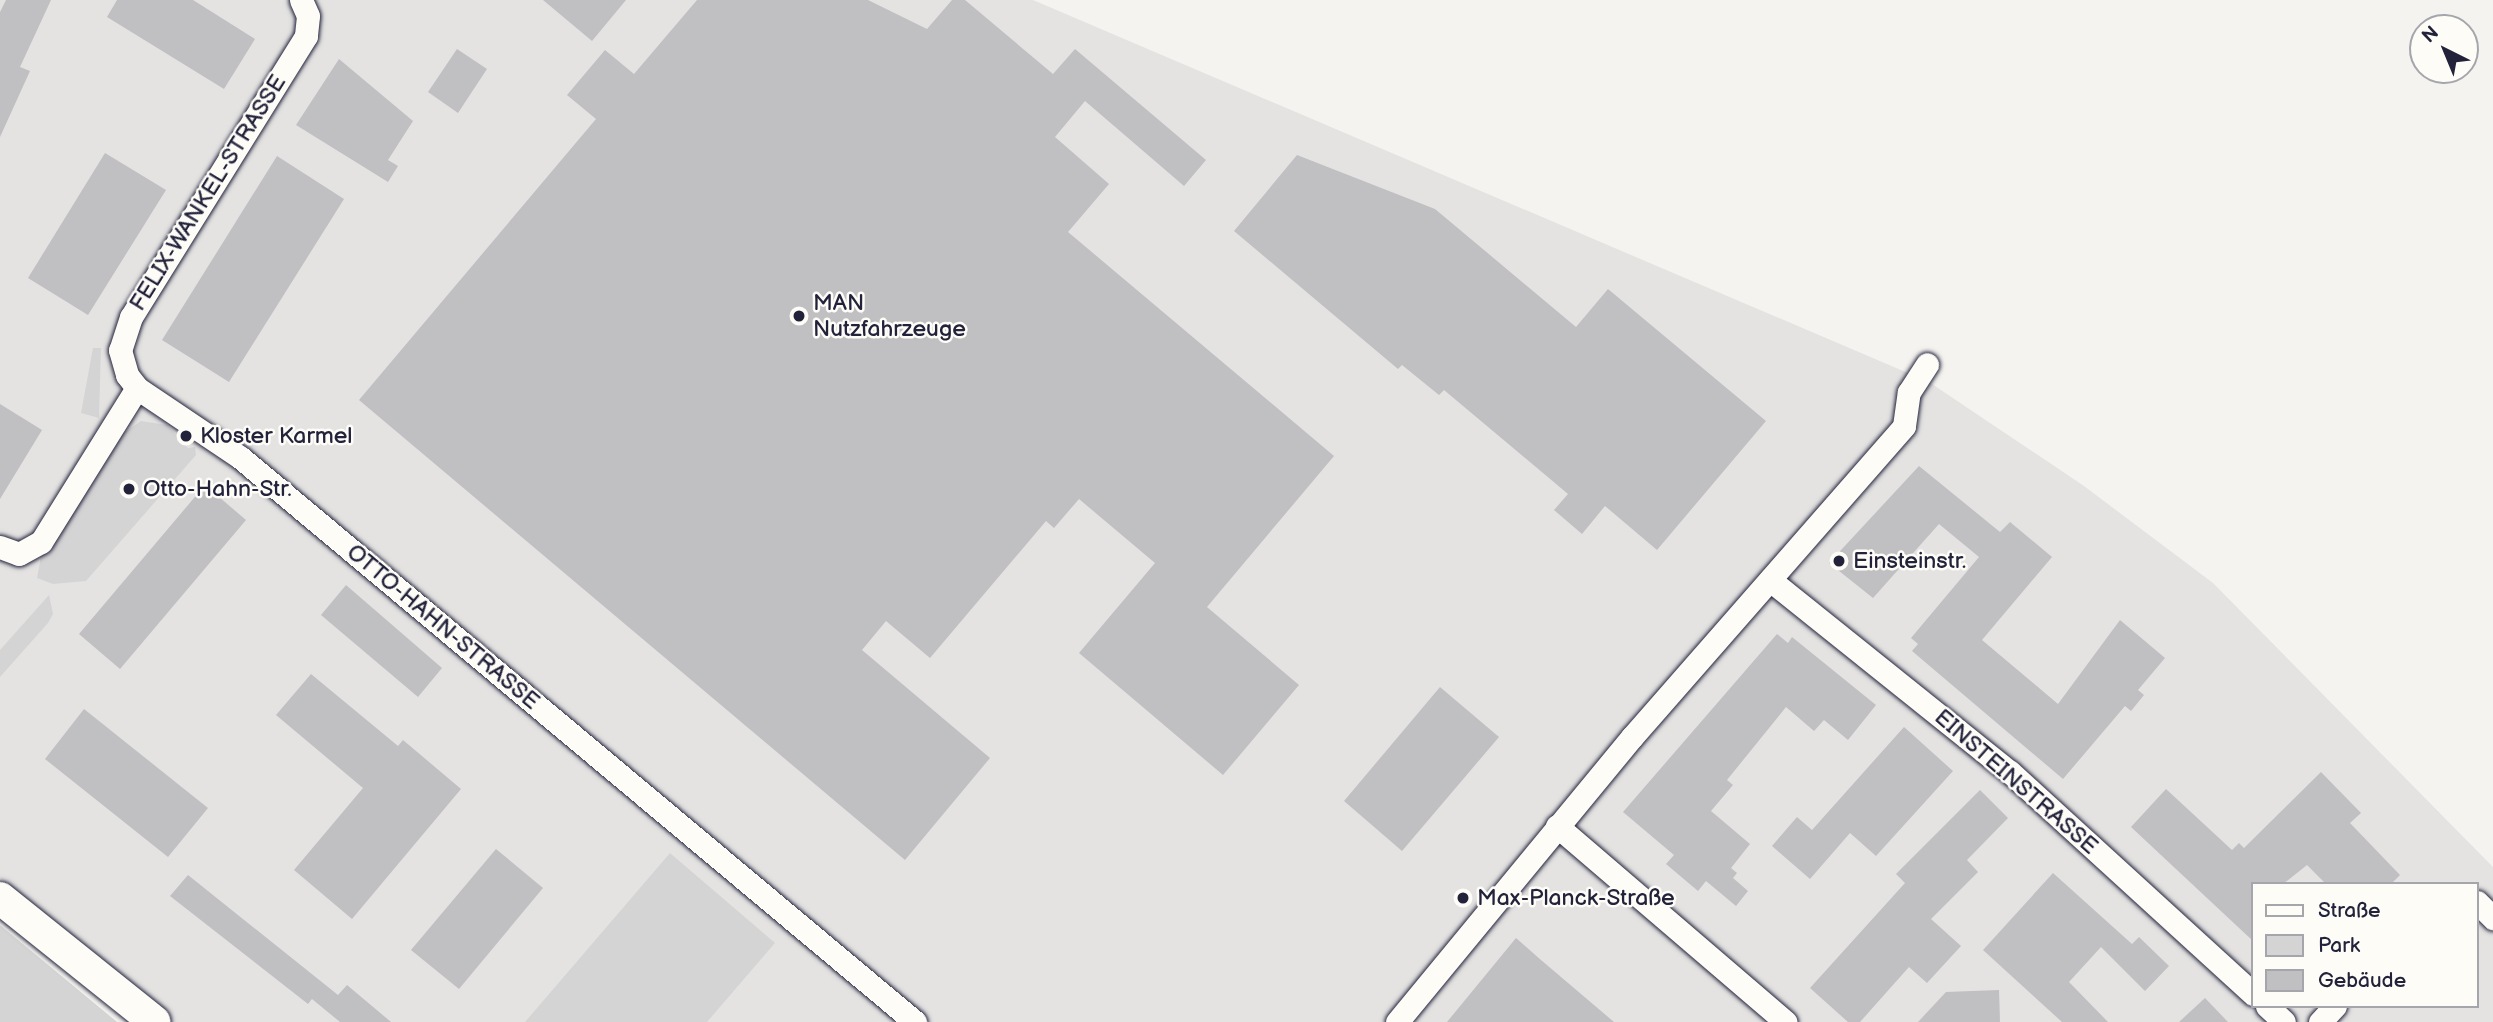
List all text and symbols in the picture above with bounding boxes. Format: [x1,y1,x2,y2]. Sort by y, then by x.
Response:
north arrow [2409,14,2479,84]
text: N [2418,21,2444,48]
street label: FELIX-WANKEL-STRASSE [124,70,292,316]
place label: MAN Nutzfahrzeuge [813,289,966,343]
marker: MAN Nutzfahrzeuge [791,308,807,324]
place label: Kloster Karmel [200,422,352,450]
marker: Kloster Karmel [178,428,194,444]
place label: Otto-Hahn-Str. [143,475,292,503]
marker: Otto-Hahn-Str. [121,481,137,497]
street label: OTTO-HAHN-STRASSE [341,538,545,716]
place label: Einsteinstr. [1853,547,1966,575]
marker: Einsteinstr. [1831,553,1847,569]
street label: EINSTEINSTRASSE [1929,704,2103,860]
legend [2252,882,2479,1008]
place label: Max-Planck-Straße [1477,884,1675,912]
marker: Max-Planck-Straße [1455,890,1471,906]
text: Straße [2318,898,2380,923]
text: Park [2318,933,2360,958]
text: Gebäude [2318,968,2406,993]

